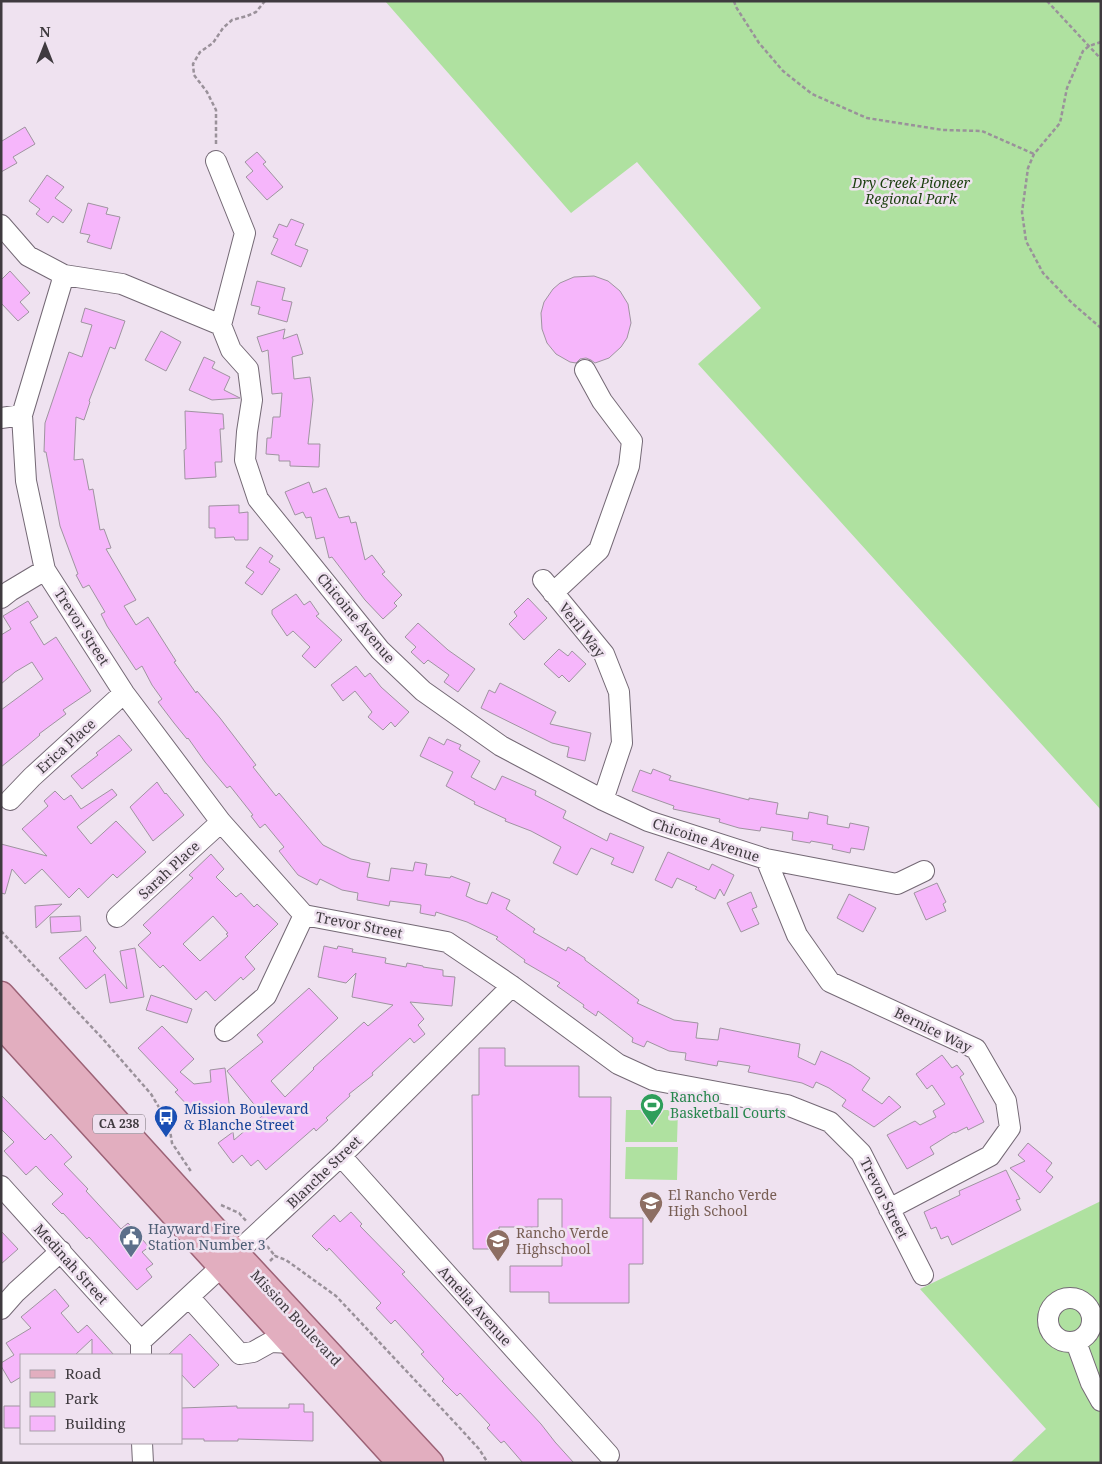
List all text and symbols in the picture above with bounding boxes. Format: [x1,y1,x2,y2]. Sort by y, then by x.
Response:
north arrow [20,20,70,70]
text: N [39,22,51,41]
park label: Dry Creek Pioneer Regional Park [851,173,970,208]
street label: Chicoine Avenue [313,569,400,667]
street label: Trevor Street [50,585,114,669]
street label: Veril Way [555,598,610,661]
street label: Erica Place [32,714,99,777]
street label: Chicoine Avenue [650,813,762,866]
street label: Sarah Place [134,836,203,903]
street label: Trevor Street [314,907,404,942]
street label: Bernice Way [891,1003,975,1057]
place label: Rancho Basketball Courts [670,1087,786,1122]
sports icon: Rancho Basketball Courts [639,1092,665,1126]
place label: Mission Boulevard & Blanche Street [184,1099,309,1134]
bus stop icon: Mission Boulevard & Blanche Street [153,1104,179,1138]
road number: CA 238 [93,1114,145,1134]
street label: Blanche Street [282,1131,365,1212]
street label: Trevor Street [856,1154,913,1241]
place label: El Rancho Verde High School [668,1185,777,1220]
school or university icon: El Rancho Verde High School [638,1190,664,1224]
street label: Medinah Street [30,1219,113,1308]
place label: Hayward Fire Station Number 3 [148,1219,266,1254]
place label: Rancho Verde Highschool [516,1223,608,1258]
public building icon: Hayward Fire Station Number 3 [118,1224,144,1258]
school or university icon: Rancho Verde Highschool [485,1228,511,1262]
street label: Amelia Avenue [435,1262,516,1350]
street label: Mission Boulevard [247,1266,346,1370]
legend [20,1354,182,1444]
text: Road [65,1363,101,1383]
text: Park [65,1388,99,1408]
text: Building [65,1413,126,1433]

